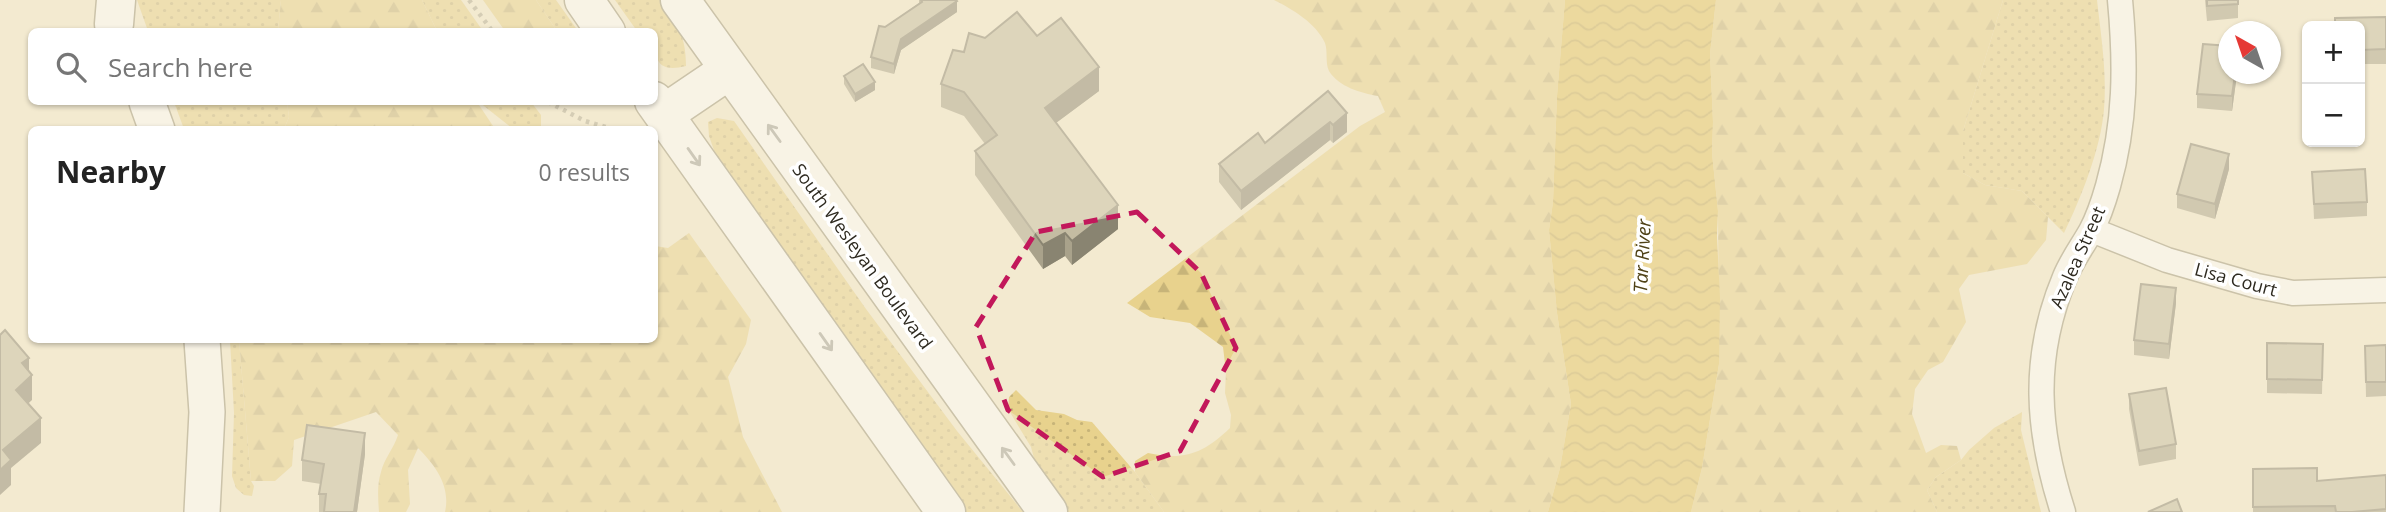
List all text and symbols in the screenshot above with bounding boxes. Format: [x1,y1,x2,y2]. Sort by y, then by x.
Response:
north arrow [2218,21,2281,84]
map controls [2302,21,2365,147]
button: + [2302,21,2365,84]
search box [28,28,658,105]
icon: search [52,48,90,86]
text: Search here [108,49,253,85]
button: − [2302,84,2365,147]
one-way arrow [767,124,781,143]
one-way arrow [687,147,701,166]
text: Nearby [56,151,166,192]
text: 0 results [539,156,630,188]
street label: South Wesleyan Boulevard [787,158,939,354]
street label: Azalea Street [2044,202,2110,312]
water label: Tar River [1627,217,1657,294]
street label: Lisa Court [2192,257,2280,301]
one-way arrow [818,332,833,351]
one-way arrow [1001,447,1015,466]

